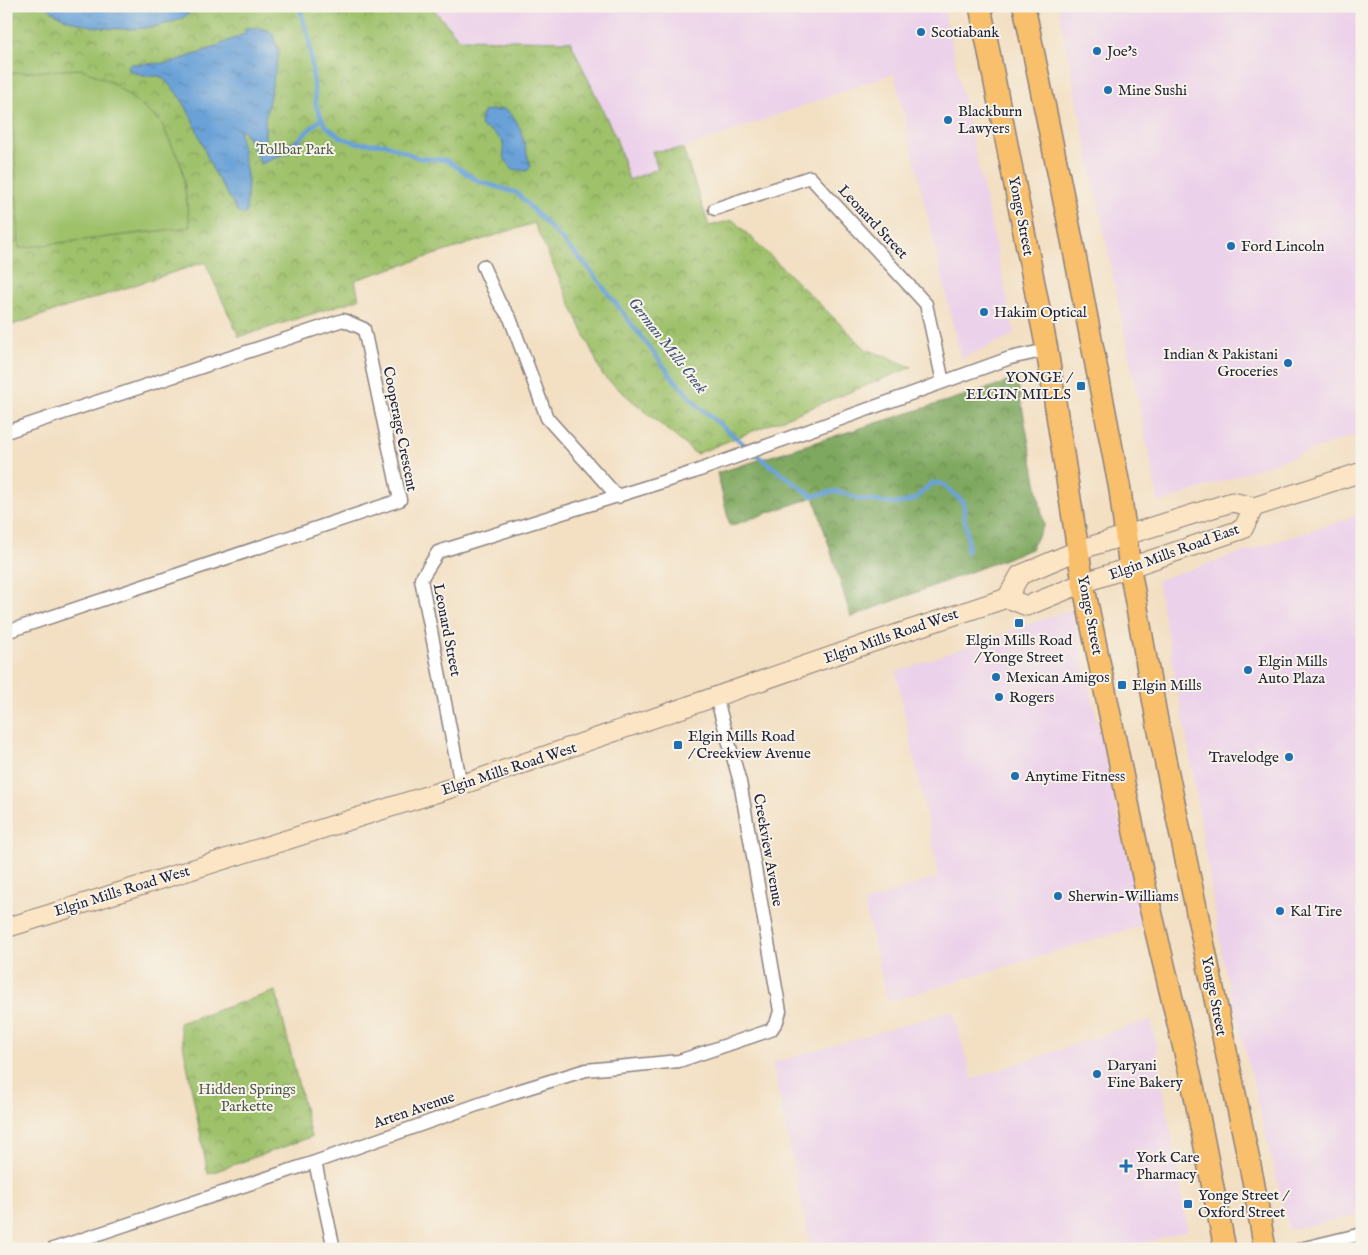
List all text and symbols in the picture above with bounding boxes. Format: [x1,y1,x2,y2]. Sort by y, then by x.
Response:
place label: Scotiabank [931,23,1000,42]
marker: Scotiabank [915,26,927,38]
place label: Joe's [1105,42,1137,61]
marker: Joe's [1091,45,1103,57]
place label: Mine Sushi [1118,81,1187,100]
marker: Mine Sushi [1102,84,1114,96]
place label: Blackburn Lawyers [958,102,1022,138]
marker: Blackburn Lawyers [942,114,954,126]
park label: Tollbar Park [256,140,335,159]
street label: Yonge Street [1004,174,1038,258]
street label: Leonard Street [834,181,912,263]
place label: Ford Lincoln [1241,237,1324,256]
marker: Ford Lincoln [1225,240,1237,252]
water label: German Mills Creek [623,294,711,399]
place label: Hakim Optical [994,303,1088,322]
marker: Hakim Optical [978,306,990,318]
place label: Indian & Pakistani Groceries [1163,345,1278,381]
marker: Indian & Pakistani Groceries [1282,357,1294,369]
street label: Cooperage Crescent [379,365,421,493]
place label: YONGE / ELGIN MILLS [966,368,1074,404]
marker: YONGE / ELGIN MILLS [1075,380,1087,392]
street label: Elgin Mills Road East [1106,520,1242,584]
street label: Yonge Street [1073,573,1107,657]
street label: Leonard Street [429,582,465,678]
street label: Elgin Mills Road West [821,604,961,668]
marker: Elgin Mills Road / Yonge Street [1013,617,1025,629]
place label: Elgin Mills Road / Yonge Street [966,631,1073,667]
place label: Elgin Mills Auto Plaza [1257,652,1328,688]
marker: Elgin Mills Auto Plaza [1242,664,1254,676]
place label: Mexican Amigos [1006,668,1109,687]
marker: Mexican Amigos [990,671,1002,683]
place label: Elgin Mills [1132,676,1202,695]
marker: Elgin Mills [1116,679,1128,691]
place label: Rogers [1009,688,1054,707]
marker: Rogers [993,691,1005,703]
place label: Elgin Mills Road / Creekview Avenue [688,727,811,763]
street label: Elgin Mills Road West [439,738,579,800]
marker: Elgin Mills Road / Creekview Avenue [672,739,684,751]
place label: Travelodge [1209,748,1279,767]
marker: Travelodge [1283,751,1295,763]
place label: Anytime Fitness [1024,767,1125,786]
marker: Anytime Fitness [1009,770,1021,782]
street label: Creekview Avenue [749,792,787,908]
street label: Elgin Mills Road West [52,861,192,921]
place label: Sherwin-Williams [1068,887,1179,906]
marker: Sherwin-Williams [1052,890,1064,902]
place label: Kal Tire [1290,902,1342,921]
marker: Kal Tire [1274,905,1286,917]
street label: Yonge Street [1197,954,1231,1038]
place label: Daryani Fine Bakery [1107,1056,1183,1092]
marker: Daryani Fine Bakery [1091,1068,1103,1080]
park label: Hidden Springs Parkette [198,1080,296,1116]
street label: Arten Avenue [370,1087,457,1133]
place label: York Care Pharmacy [1136,1148,1200,1184]
marker: York Care Pharmacy [1120,1160,1132,1172]
place label: Yonge Street / Oxford Street [1198,1186,1290,1222]
marker: Yonge Street / Oxford Street [1182,1198,1194,1210]

